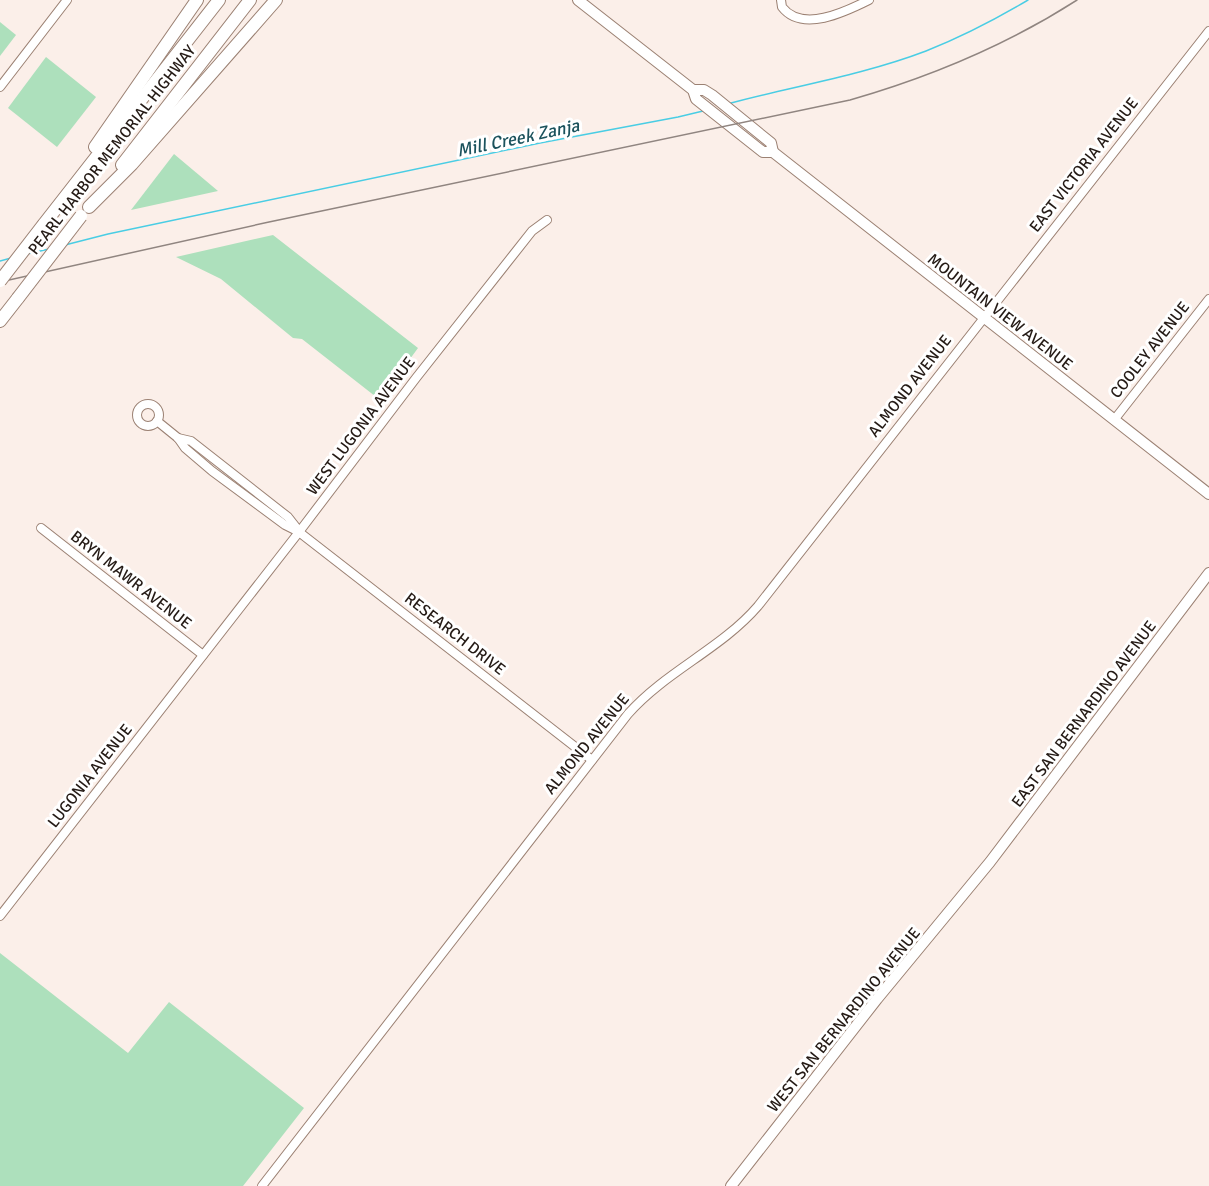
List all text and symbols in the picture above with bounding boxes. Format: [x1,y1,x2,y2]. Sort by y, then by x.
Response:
street label: PEARL HARBOR MEMORIAL HIGHWAY [24,41,200,259]
street label: EAST VICTORIA AVENUE [1025,94,1143,236]
water label: Mill Creek Zanja [455,114,582,162]
street label: MOUNTAIN VIEW AVENUE [923,249,1077,375]
street label: COOLEY AVENUE [1106,298,1194,402]
street label: ALMOND AVENUE [864,331,956,441]
street label: WEST LUGONIA AVENUE [302,353,420,499]
street label: BRYN MAWR AVENUE [66,526,196,634]
street label: RESEARCH DRIVE [401,588,509,680]
street label: EAST SAN BERNARDINO AVENUE [1007,617,1161,811]
street label: ALMOND AVENUE [540,690,634,798]
street label: LUGONIA AVENUE [43,720,137,832]
street label: WEST SAN BERNARDINO AVENUE [763,924,925,1116]

